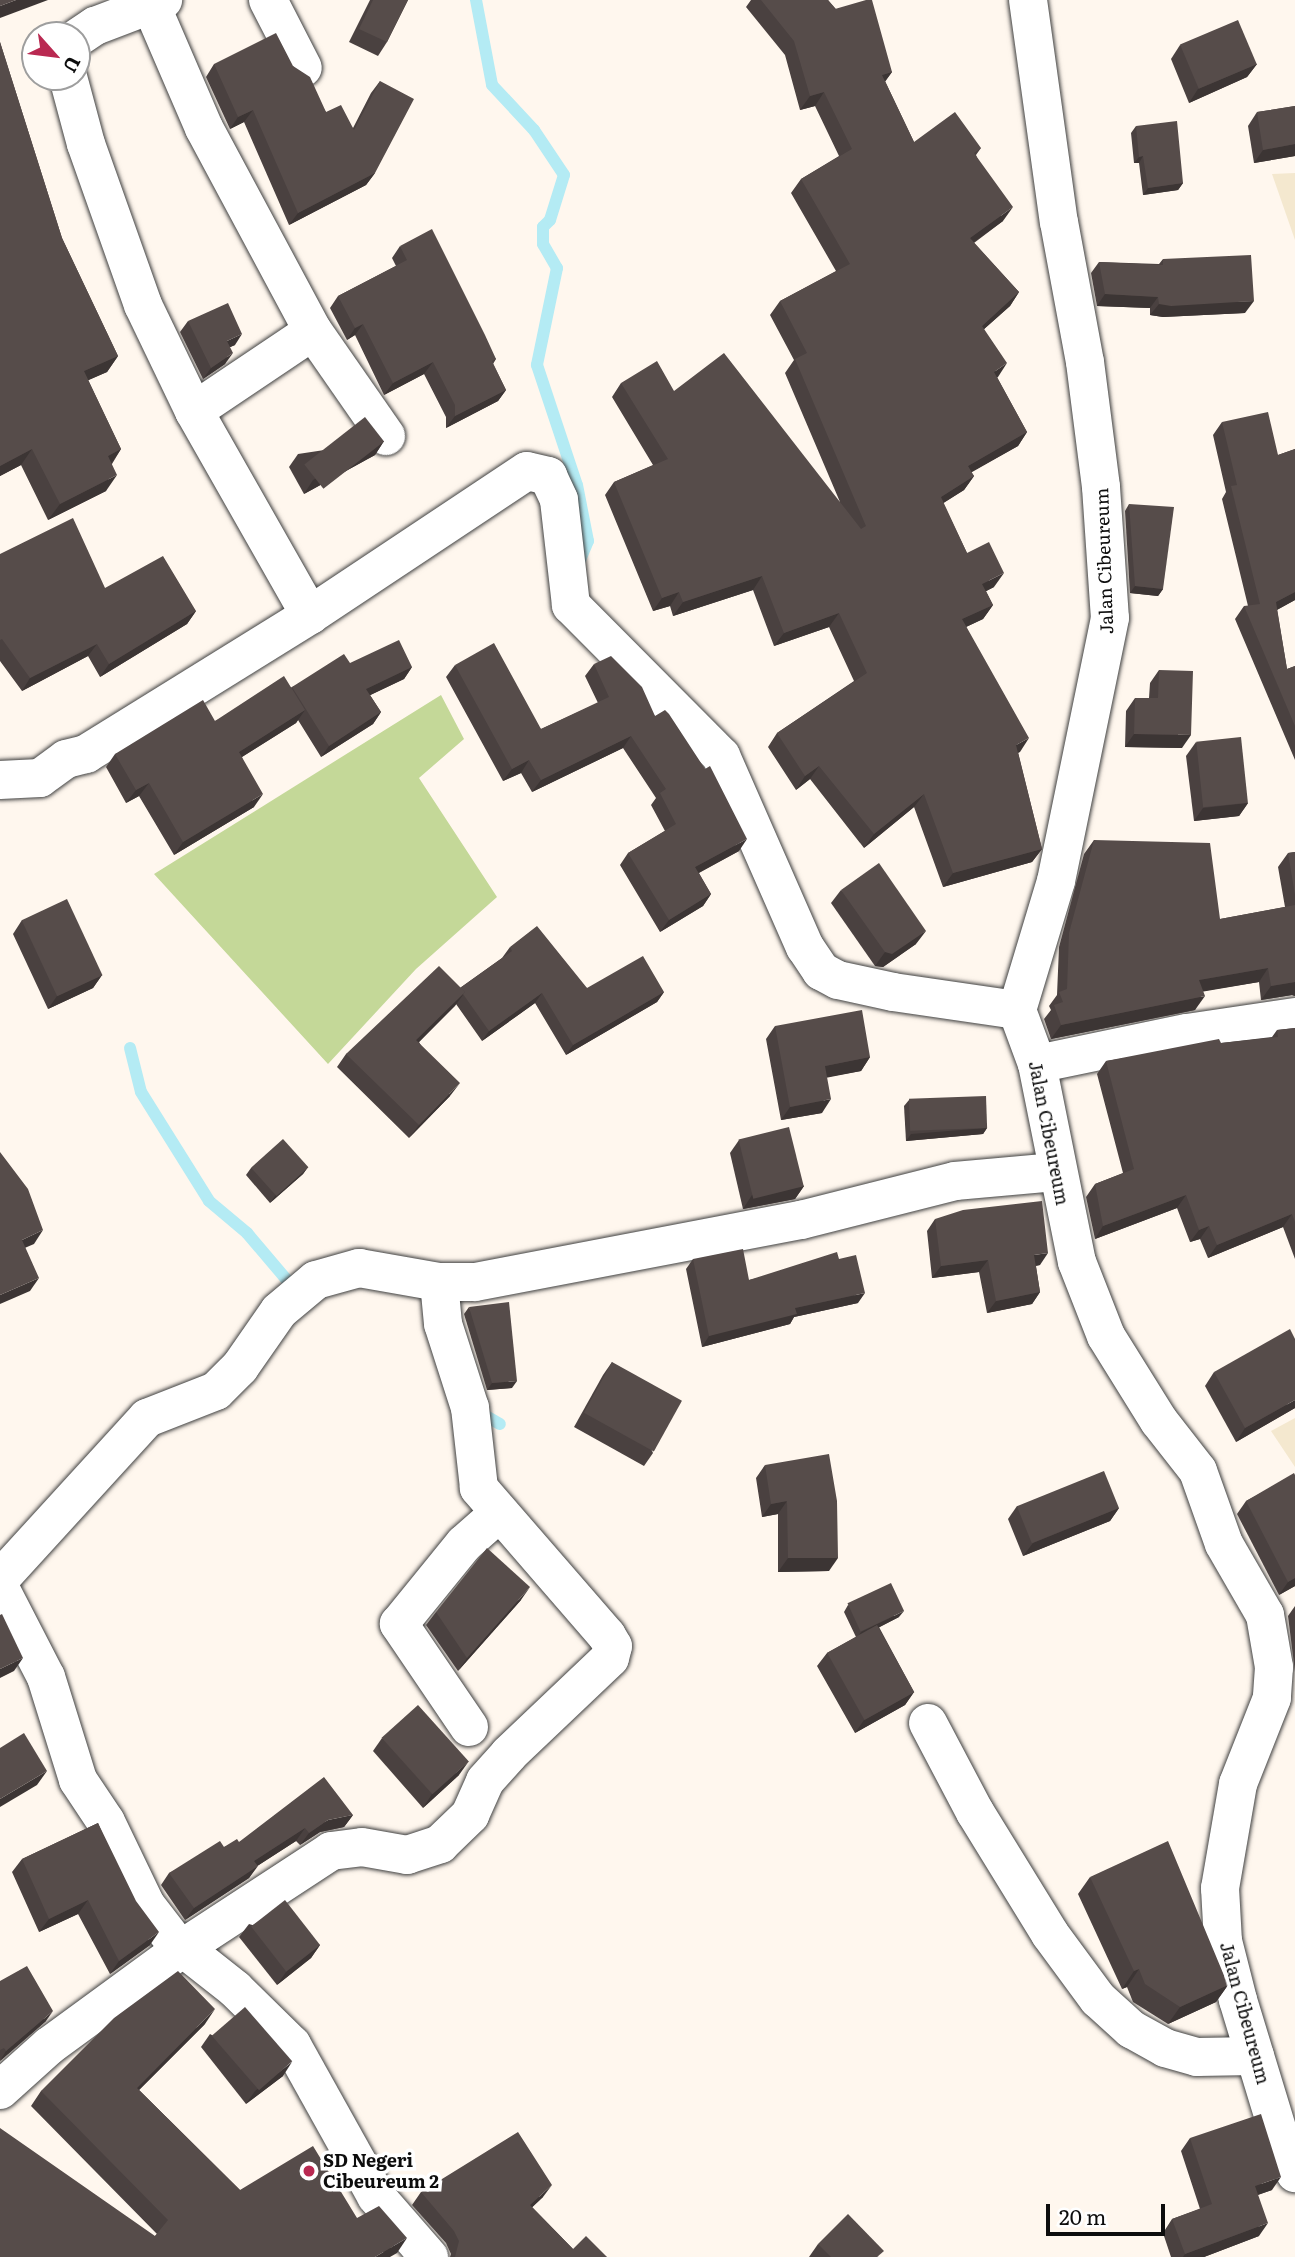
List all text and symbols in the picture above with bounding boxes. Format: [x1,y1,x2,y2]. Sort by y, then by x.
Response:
north arrow [21,21,91,91]
text: U [57,52,89,78]
street label: Jalan Cibeureum [1091,487,1117,635]
street label: Jalan Cibeureum [1024,1059,1074,1207]
street label: Jalan Cibeureum [1216,1940,1274,2086]
place label: SD Negeri Cibeureum 2 [323,2150,439,2192]
marker: SD Negeri Cibeureum 2 [301,2163,317,2179]
scale bar [1050,2190,1169,2234]
text: 20 m [1059,2200,1106,2231]

